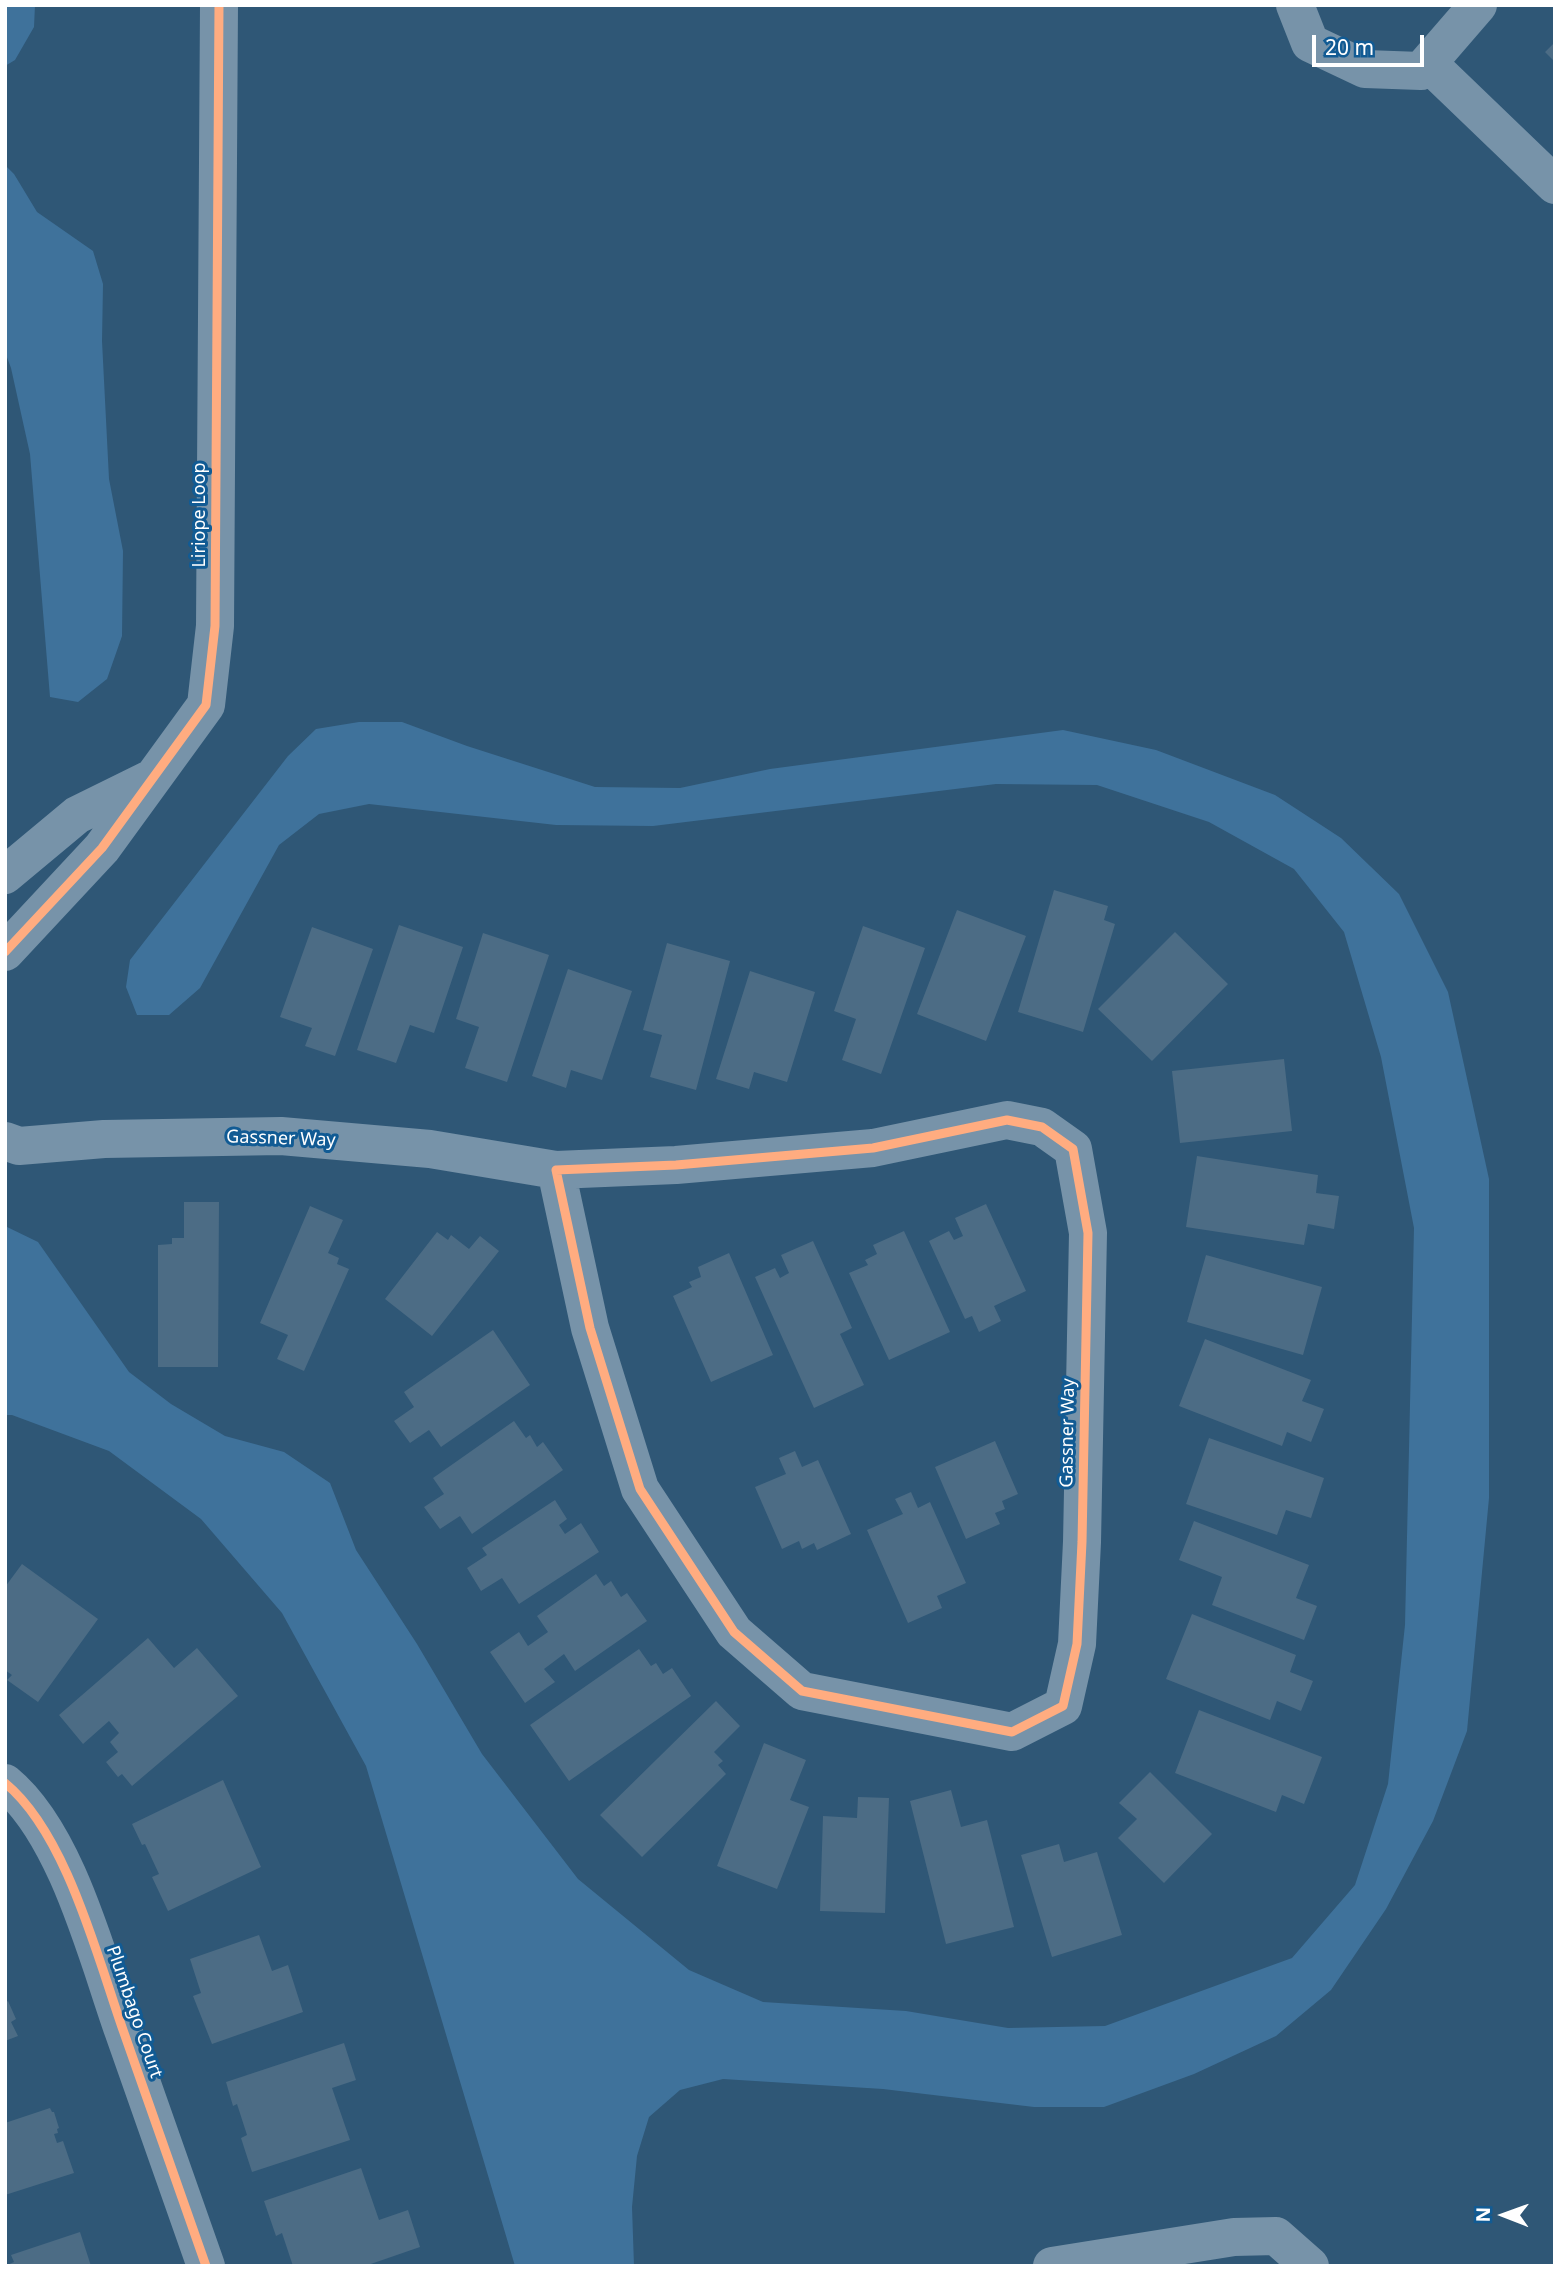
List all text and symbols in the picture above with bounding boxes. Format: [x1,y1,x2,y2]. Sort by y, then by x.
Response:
scale bar [1315,21,1427,65]
text: 20 m [1325,33,1374,61]
street label: Liriope Loop [189,462,211,568]
street label: Gassner Way [226,1126,336,1152]
street label: Gassner Way [1056,1378,1080,1488]
street label: Plumbago Court [101,1943,167,2081]
north arrow [1469,2180,1539,2250]
text: N [1470,2207,1496,2223]

